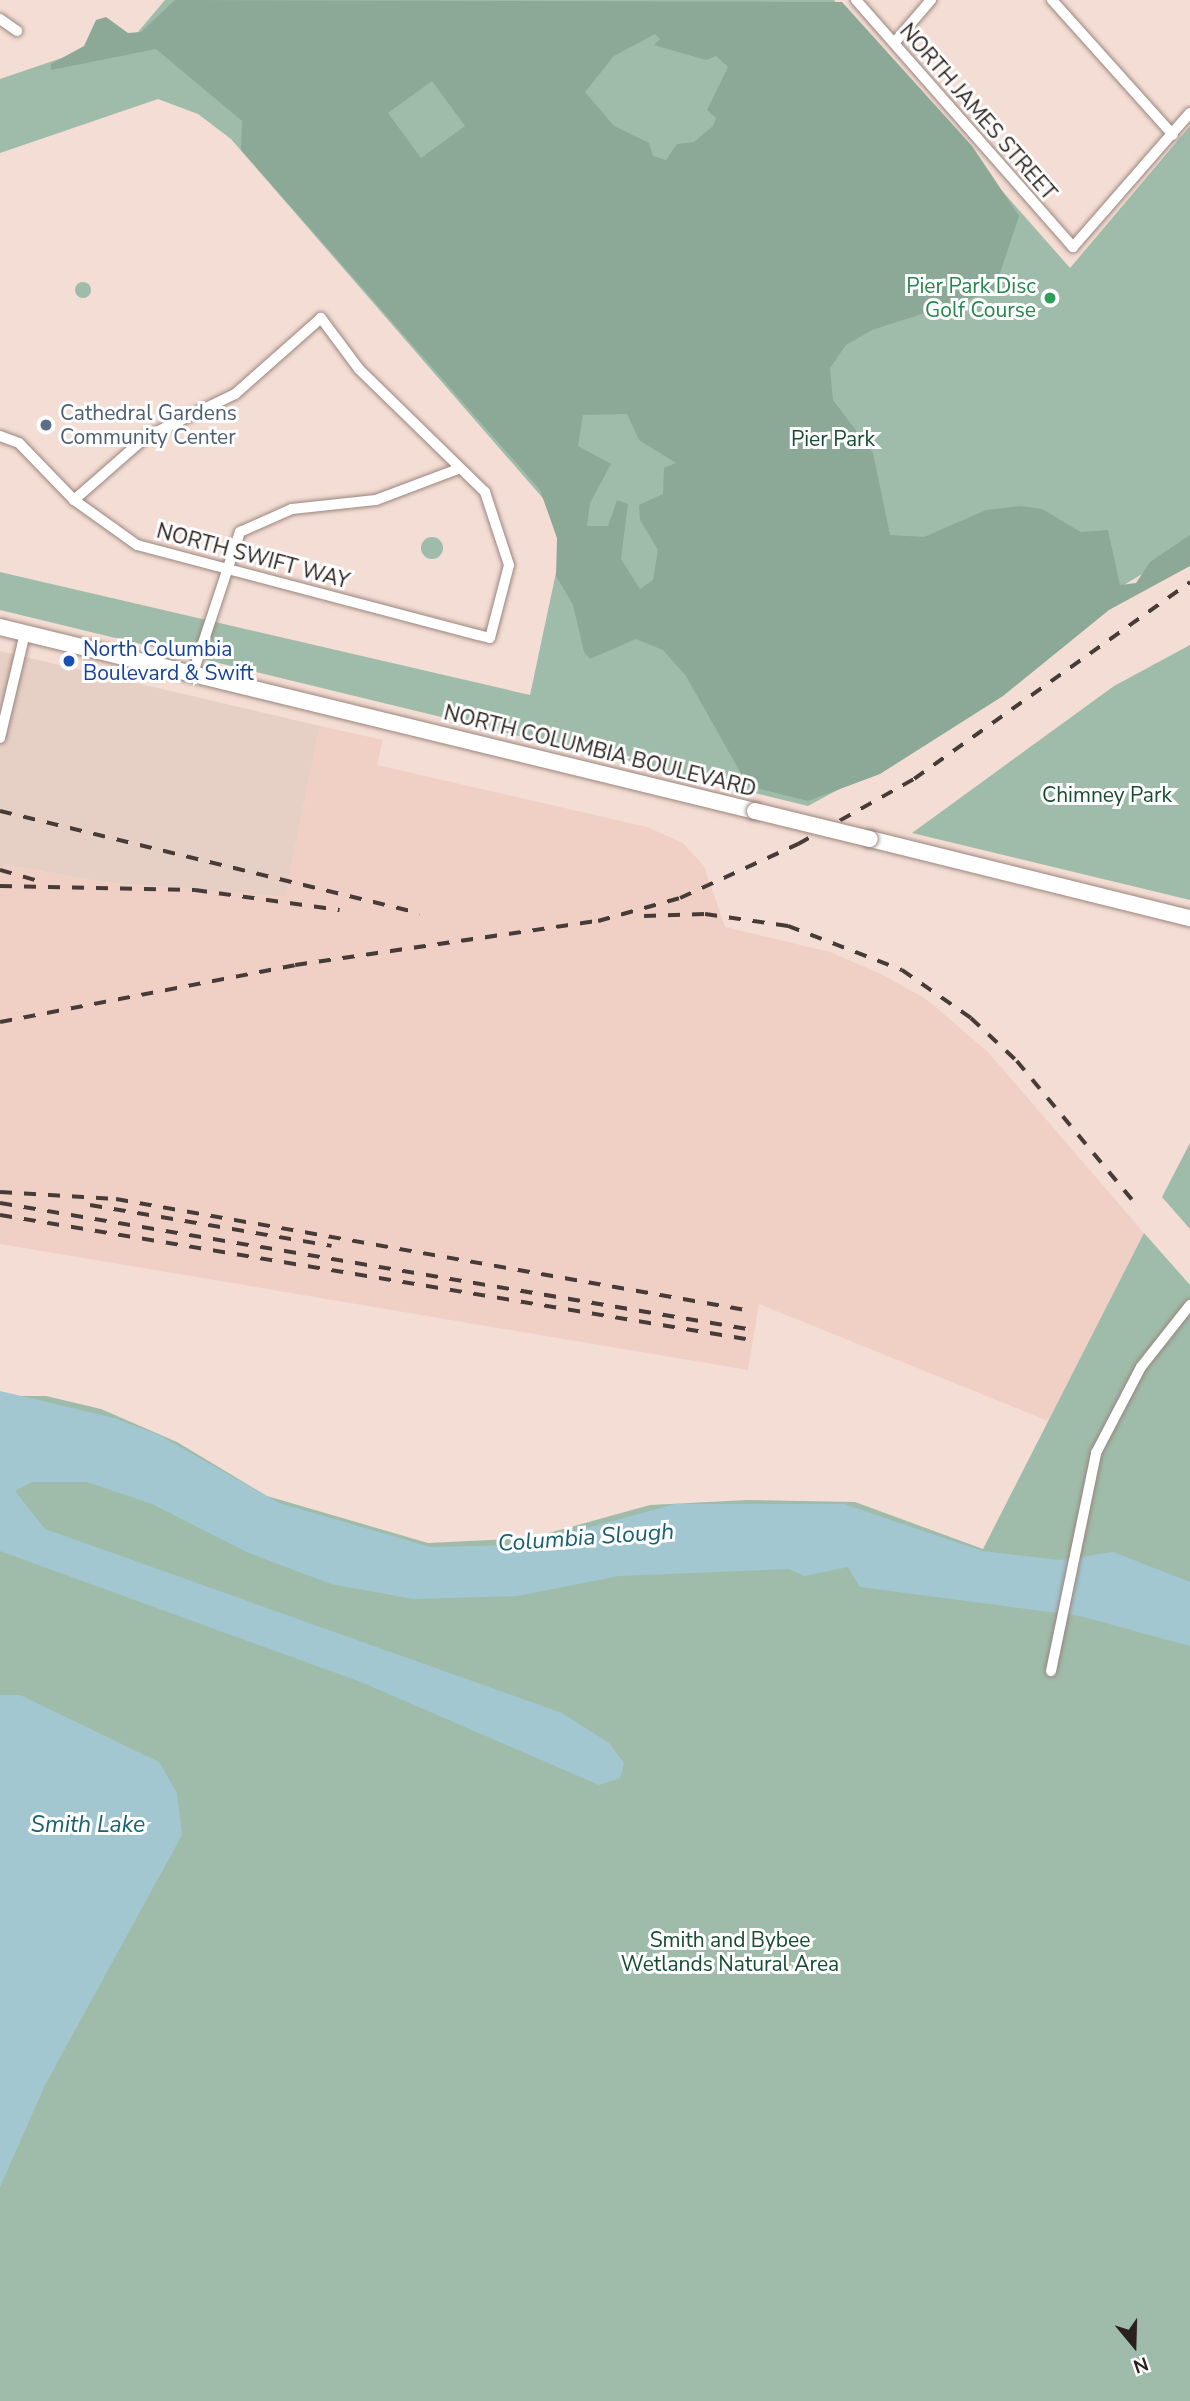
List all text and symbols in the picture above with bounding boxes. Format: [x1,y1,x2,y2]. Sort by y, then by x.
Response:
street label: NORTH JAMES STREET [894,19,1062,205]
place label: Pier Park Disc Golf Course [906,273,1036,323]
marker: Pier Park Disc Golf Course [1042,290,1058,306]
place label: Cathedral Gardens Community Center [60,400,237,450]
marker: Cathedral Gardens Community Center [38,417,54,433]
park label: Pier Park [791,426,875,452]
street label: NORTH SWIFT WAY [154,518,352,594]
place label: North Columbia Boulevard & Swift [83,636,254,686]
marker: North Columbia Boulevard & Swift [61,653,77,669]
street label: NORTH COLUMBIA BOULEVARD [441,700,759,802]
park label: Chimney Park [1042,782,1172,808]
water label: Columbia Slough [497,1518,675,1558]
water label: Smith Lake [31,1811,145,1839]
park label: Smith and Bybee Wetlands Natural Area [621,1927,839,1977]
north arrow [1099,2310,1169,2380]
text: N [1130,2350,1152,2379]

